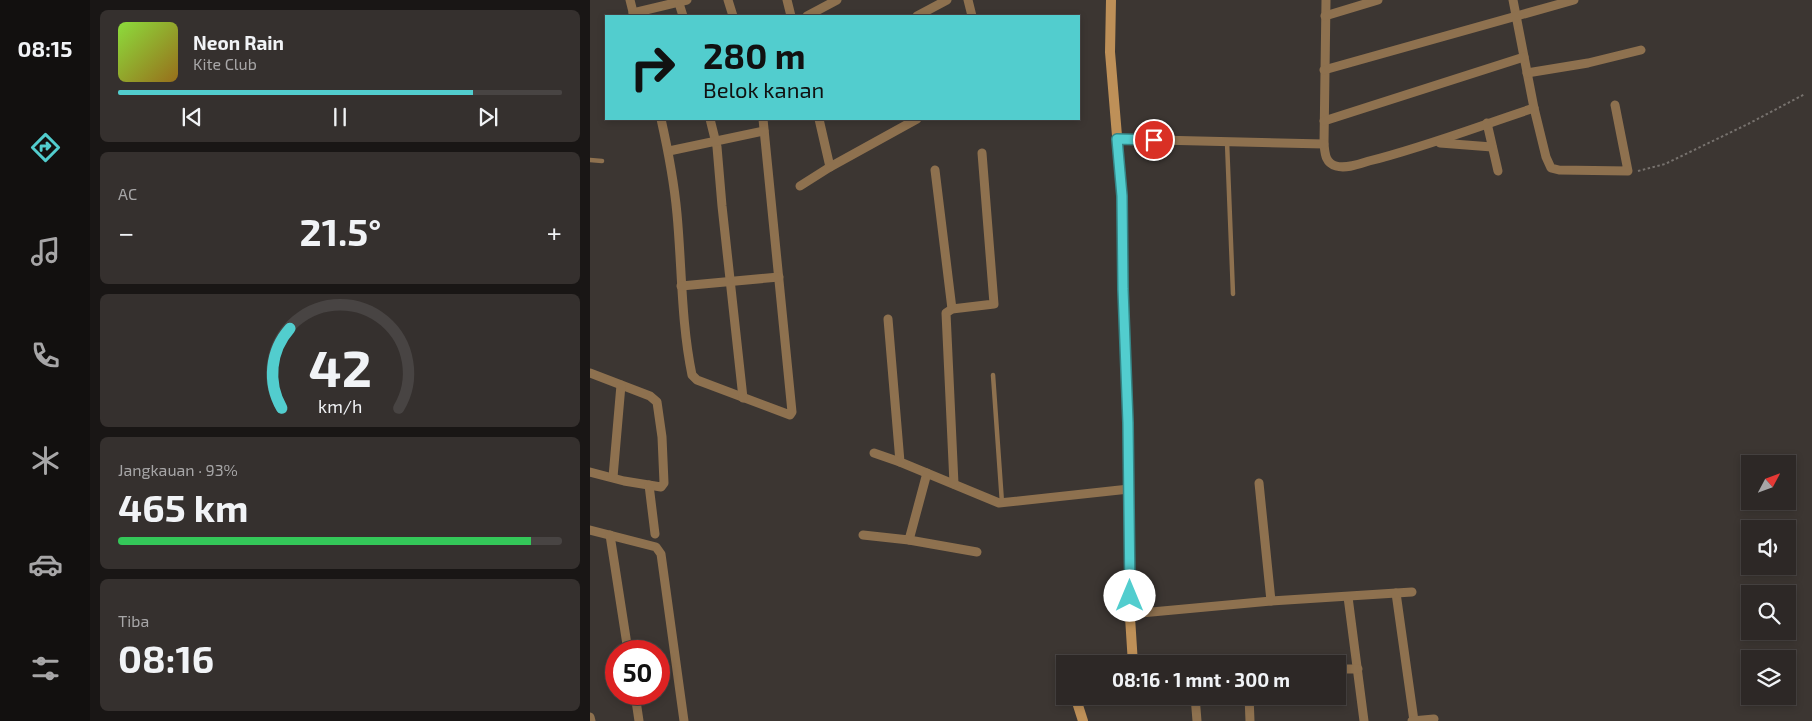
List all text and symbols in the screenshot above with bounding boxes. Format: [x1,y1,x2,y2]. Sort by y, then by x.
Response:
text: Neon Rain [193,31,284,54]
text: 280 m [703,34,806,76]
text: 08:15 [18,35,72,61]
icon: right [620,35,685,100]
text: Kite Club [193,54,257,73]
text: Belok kanan [703,76,824,102]
icon: previous [178,103,206,131]
icon: pause [326,103,354,131]
icon: next [474,103,502,131]
pin [1133,119,1175,161]
icon: arrive [1140,126,1168,154]
icon: directions [28,130,63,165]
text: AC [118,184,137,203]
text: 21.5° [300,208,381,254]
text: − [118,215,134,249]
text: + [547,215,562,249]
icon: music [28,234,63,269]
text: 42 [308,335,372,397]
icon: phone [28,338,63,373]
text: km/h [318,395,362,417]
icon: climate [28,443,63,478]
north arrow [1741,455,1796,510]
map controls [1741,455,1796,705]
text: Jangkauan · 93% [118,460,238,479]
text: 465 km [118,484,249,530]
button: sound [1741,520,1796,575]
icon: car [28,547,63,582]
position arrow [1103,569,1155,621]
button: search [1741,585,1796,640]
text: Tiba [118,611,149,630]
text: 08:16 [118,635,214,681]
speed limit sign: 50 [605,640,670,705]
button: layers [1741,650,1796,705]
icon: filters [28,651,63,686]
text: 08:16 · 1 mnt · 300 m [1112,668,1290,691]

